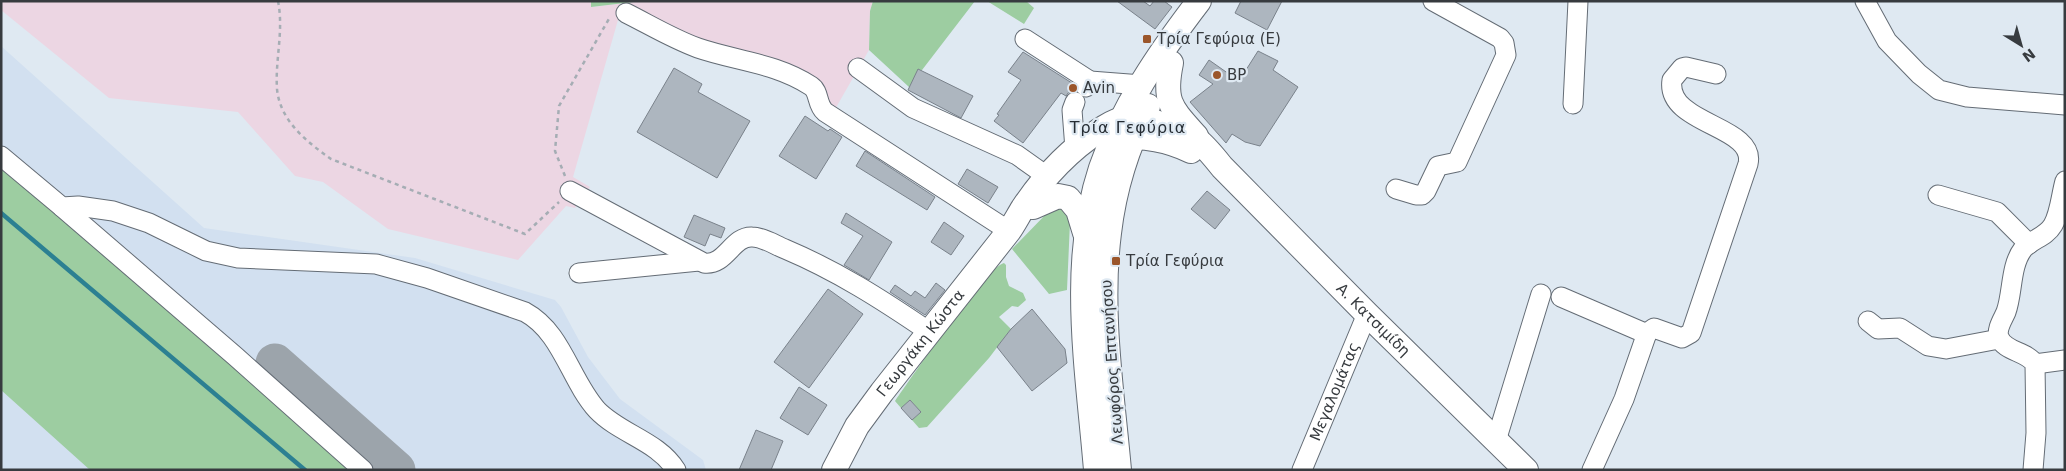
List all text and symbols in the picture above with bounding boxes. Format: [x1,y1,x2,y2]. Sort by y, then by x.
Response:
north arrow [1996,20,2046,70]
place label: Τρία Γεφύρια (E) [1156,30,1281,48]
marker: Τρία Γεφύρια (E) [1141,33,1153,45]
text: N [2019,45,2038,65]
place label: BP [1227,66,1246,84]
marker: BP [1211,69,1223,81]
place label: Avin [1083,79,1115,97]
marker: Avin [1067,82,1079,94]
district label: Τρία Γεφύρια [1069,118,1186,137]
place label: Τρία Γεφύρια [1125,252,1224,270]
marker: Τρία Γεφύρια [1110,255,1122,267]
street label: Λεωφόρος Επτανήσου [1097,279,1127,445]
street label: Α. Κατσιμίδη [1333,279,1414,360]
street label: Γεωργάκη Κώστα [873,286,968,400]
street label: Μεγαλομάτας [1306,340,1363,444]

